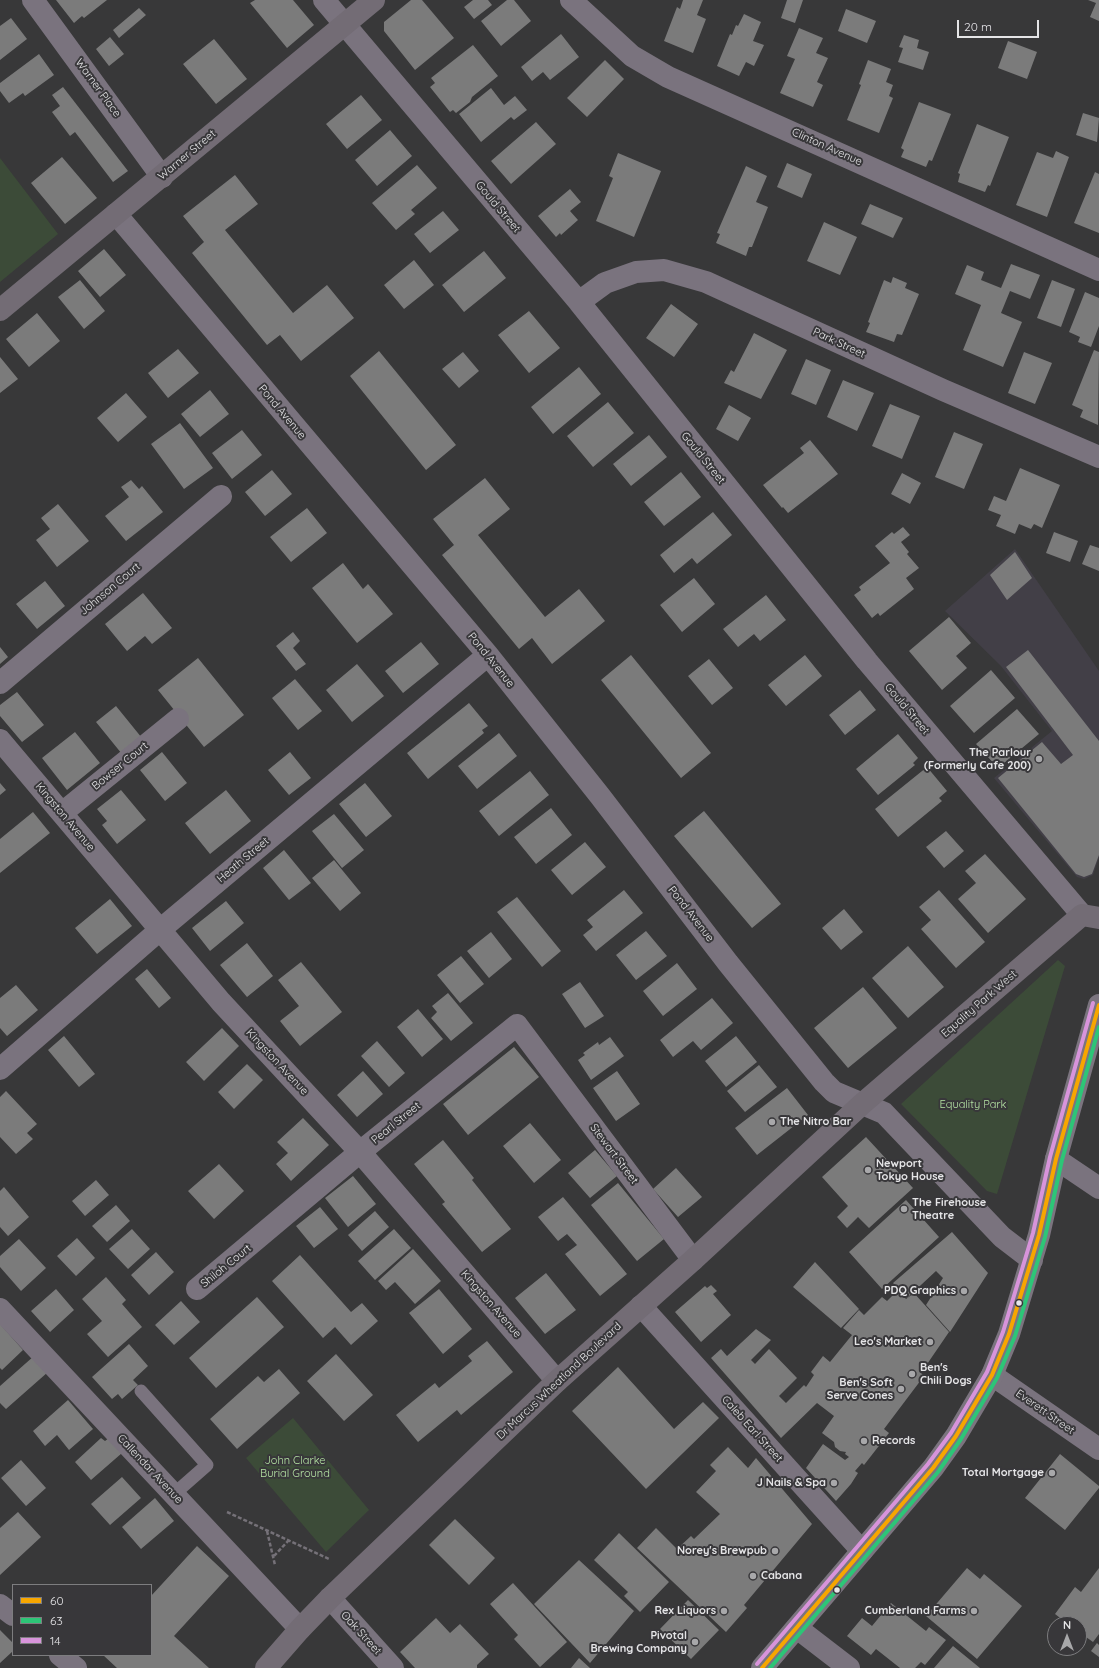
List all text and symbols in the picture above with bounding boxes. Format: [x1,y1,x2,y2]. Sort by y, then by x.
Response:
scale bar [959,12,1041,38]
text: 20 m [964,19,992,34]
street label: Warner Place [72,56,124,120]
street label: Clinton Avenue [790,126,864,168]
street label: Warner Street [155,127,219,183]
street label: Gould Street [473,179,523,235]
street label: Park Street [811,325,867,361]
street label: Pond Avenue [255,382,309,442]
street label: Gould Street [678,429,728,487]
street label: Johnson Court [77,560,143,618]
street label: Pond Avenue [465,630,517,690]
street label: Gould Street [882,681,932,737]
street label: Bowser Court [89,739,151,793]
place label: The Parlour (Formerly Cafe 200) [924,746,1031,772]
marker: The Parlour (Formerly Cafe 200) [1034,754,1044,764]
street label: Kingston Avenue [33,780,97,854]
street label: Heath Street [214,834,272,886]
street label: Pond Avenue [665,884,717,944]
street label: Equality Park West [939,968,1019,1040]
street label: Kingston Avenue [243,1026,311,1098]
park label: Equality Park [940,1098,1006,1112]
street label: Pearl Street [369,1099,423,1147]
place label: The Nitro Bar [780,1115,851,1129]
marker: The Nitro Bar [767,1117,777,1127]
street label: Stewart Street [587,1121,641,1187]
place label: Newport Tokyo House [876,1157,944,1183]
marker: Newport Tokyo House [863,1165,873,1175]
place label: The Firehouse Theatre [912,1196,986,1222]
marker: The Firehouse Theatre [899,1204,909,1214]
street label: Shiloh Court [198,1242,254,1290]
street label: Kingston Avenue [458,1267,524,1341]
place label: PDQ Graphics [884,1284,956,1298]
marker: PDQ Graphics [959,1286,969,1296]
unlabelled marker [1014,1298,1024,1308]
street label: Dr Marcus Wheatland Boulevard [494,1320,624,1442]
place label: Leo's Market [854,1335,922,1349]
marker: Leo's Market [925,1337,935,1347]
place label: Ben's Chili Dogs [920,1361,972,1387]
marker: Ben's Chili Dogs [907,1369,917,1379]
place label: Ben's Soft Serve Cones [827,1376,893,1402]
marker: Ben's Soft Serve Cones [896,1384,906,1394]
street label: Everett Street [1013,1387,1077,1437]
street label: Caleb Earl Street [719,1393,785,1465]
street label: Callendar Avenue [115,1432,185,1506]
place label: Records [872,1434,915,1448]
marker: Records [859,1436,869,1446]
park label: John Clarke Burial Ground [260,1454,330,1480]
place label: Total Mortgage [962,1466,1044,1480]
marker: Total Mortgage [1047,1468,1057,1478]
place label: J Nails & Spa [757,1476,826,1490]
marker: J Nails & Spa [829,1478,839,1488]
place label: Norey's Brewpub [677,1544,767,1558]
marker: Norey's Brewpub [770,1546,780,1556]
place label: Cabana [761,1569,802,1583]
marker: Cabana [748,1571,758,1581]
legend [12,1584,152,1656]
unlabelled marker [832,1585,842,1595]
text: 60 [50,1593,64,1608]
place label: Rex Liquors [654,1604,716,1618]
place label: Cumberland Farms [865,1604,966,1618]
marker: Rex Liquors [719,1606,729,1616]
marker: Cumberland Farms [969,1606,979,1616]
street label: Oak Street [338,1609,384,1657]
text: 63 [50,1613,63,1628]
north arrow [1047,1616,1087,1656]
text: N [1063,1618,1071,1632]
place label: Pivotal Brewing Company [590,1629,687,1655]
text: 14 [50,1633,61,1648]
marker: Pivotal Brewing Company [690,1637,700,1647]

